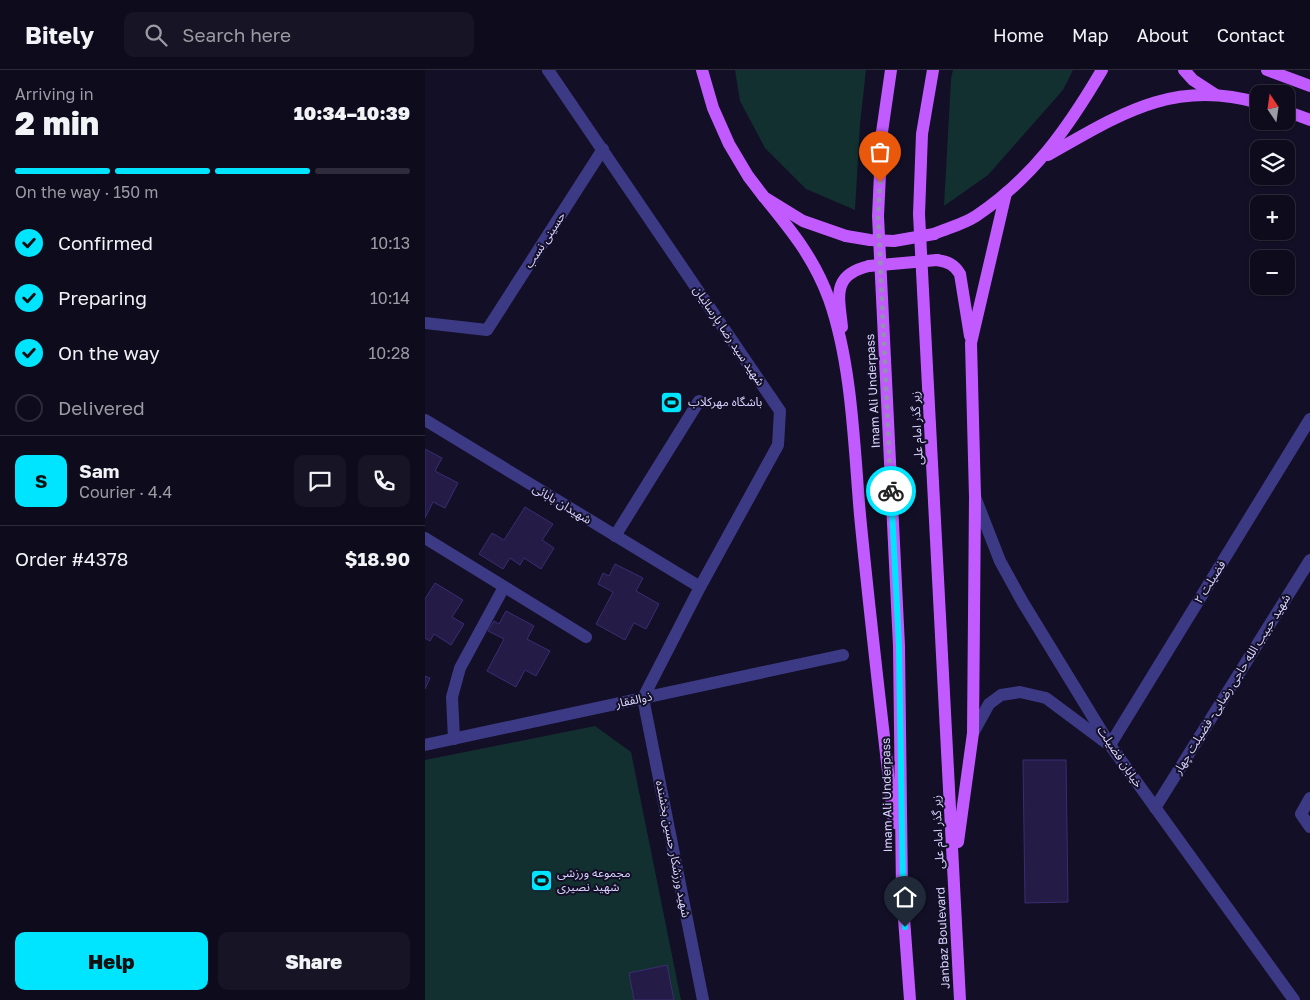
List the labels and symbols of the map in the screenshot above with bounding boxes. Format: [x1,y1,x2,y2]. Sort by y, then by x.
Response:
north arrow [1250,85,1295,130]
pin [859,131,901,182]
street label: حسینی نسب [521,209,569,271]
street label: شهید سید رضا پارسائیان [689,283,768,389]
street label: Imam Ali Underpass [862,333,883,449]
sports icon: باشگاه مهرکلاب [660,390,684,414]
street label: زیر گذر امام علی [907,391,928,465]
place label: باشگاه مهرکلاب [688,394,762,409]
courier [866,466,916,516]
street label: شهیدان بابائی [530,480,594,527]
street label: فضیلت ۲ [1191,557,1229,606]
street label: شهید حبیب الله حاجی رضایی- فضیلت چهار [1169,591,1294,778]
street label: ذوالفقار [613,688,654,711]
street label: خیابان فضیلت [1094,723,1146,790]
street label: Imam Ali Underpass [878,738,895,852]
street label: شهید ورزشکار حسین بخشنده [653,779,694,919]
street label: زیر گذر امام علی [928,795,949,869]
place label: مجموعه ورزشی شهید نصیری [557,865,630,894]
sports icon: مجموعه ورزشی شهید نصیری [529,868,553,892]
pin [884,876,926,927]
street label: Janbaz Boulevard [932,887,953,989]

